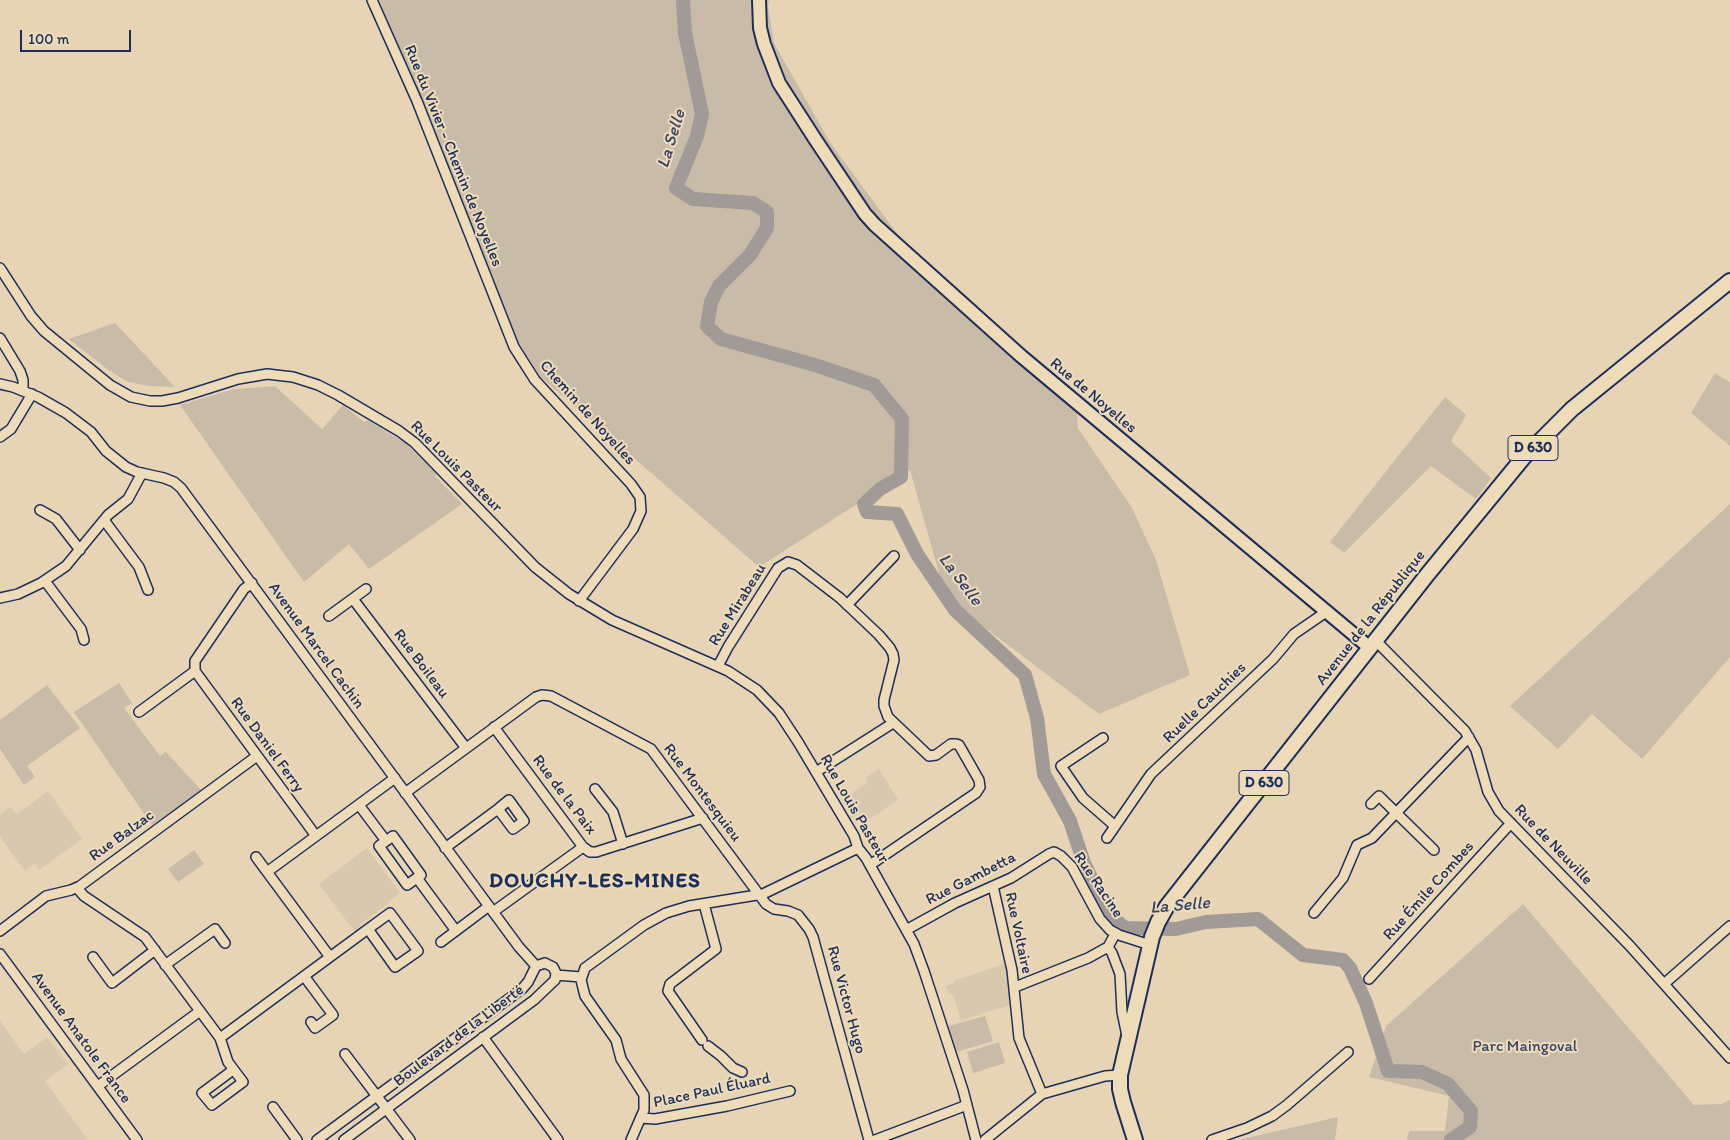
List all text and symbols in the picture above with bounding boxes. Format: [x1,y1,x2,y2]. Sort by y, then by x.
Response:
scale bar [22,20,134,52]
text: 100 m [28,30,69,48]
street label: Rue du Vivier - Chemin de Noyelles [400,42,506,270]
water label: La Selle [653,107,691,171]
street label: Rue de Noyelles [1046,354,1140,438]
street label: Chemin de Noyelles [535,357,639,469]
street label: Rue Louis Pasteur [406,417,506,517]
road number: D 630 [1508,436,1558,460]
street label: Avenue de la République [1312,547,1430,689]
water label: La Selle [933,550,987,610]
street label: Rue Mirabeau [705,560,771,650]
street label: Avenue Marcel Cachin [264,579,368,713]
street label: Rue Boileau [389,626,453,702]
street label: Ruelle Cauchies [1159,658,1251,748]
street label: Rue Daniel Ferry [226,694,308,796]
street label: Rue Montesquieu [659,740,745,846]
street label: Rue de la Paix [528,751,600,839]
street label: Rue Louis Pasteur [815,751,893,867]
road number: D 630 [1239,770,1289,796]
street label: Rue de Neuville [1510,801,1596,889]
street label: Rue Balzac [86,806,158,866]
street label: Rue Émile Combes [1379,837,1479,945]
street label: Rue Gambetta [923,848,1019,910]
street label: Rue Racine [1069,848,1127,922]
district label: DOUCHY-LES-MINES [487,869,703,895]
street label: Rue Voltaire [1000,890,1036,976]
water label: La Selle [1149,893,1211,919]
street label: Rue Victor Hugo [822,944,870,1056]
street label: Avenue Anatole France [27,969,135,1107]
street label: Boulevard de la Liberté [390,981,528,1091]
park label: Parc Maingoval [1473,1037,1577,1057]
street label: Place Paul Éluard [652,1069,772,1113]

